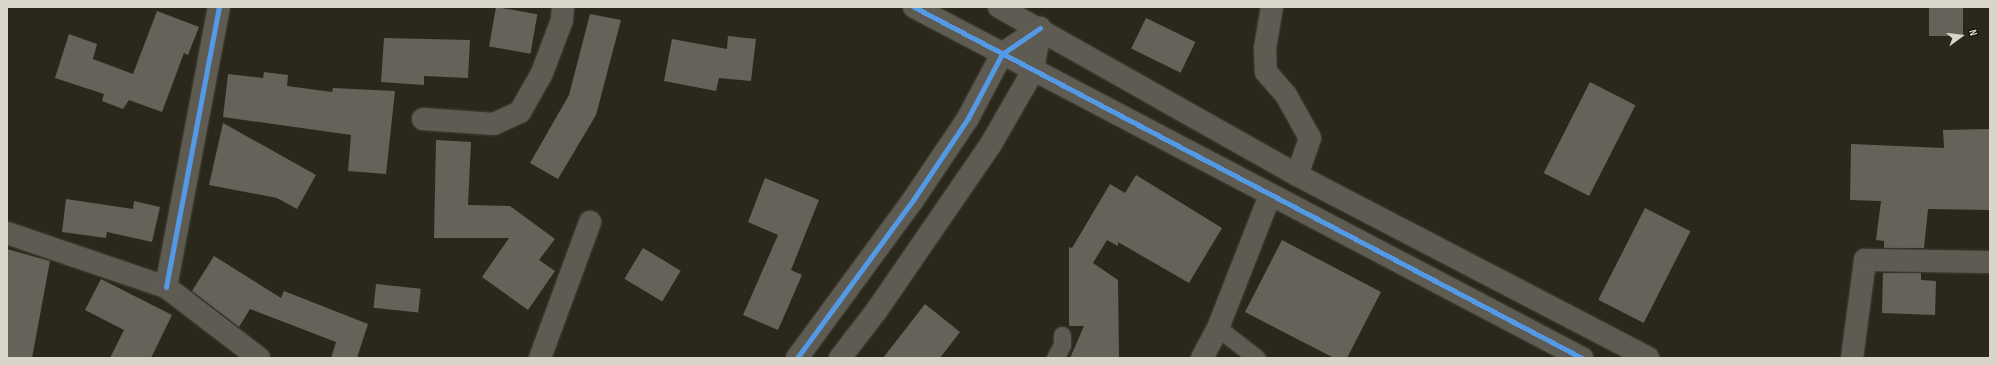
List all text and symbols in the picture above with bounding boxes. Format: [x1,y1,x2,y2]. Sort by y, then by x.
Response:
north arrow [1941,16,1981,56]
text: N [1966,28,1980,37]

